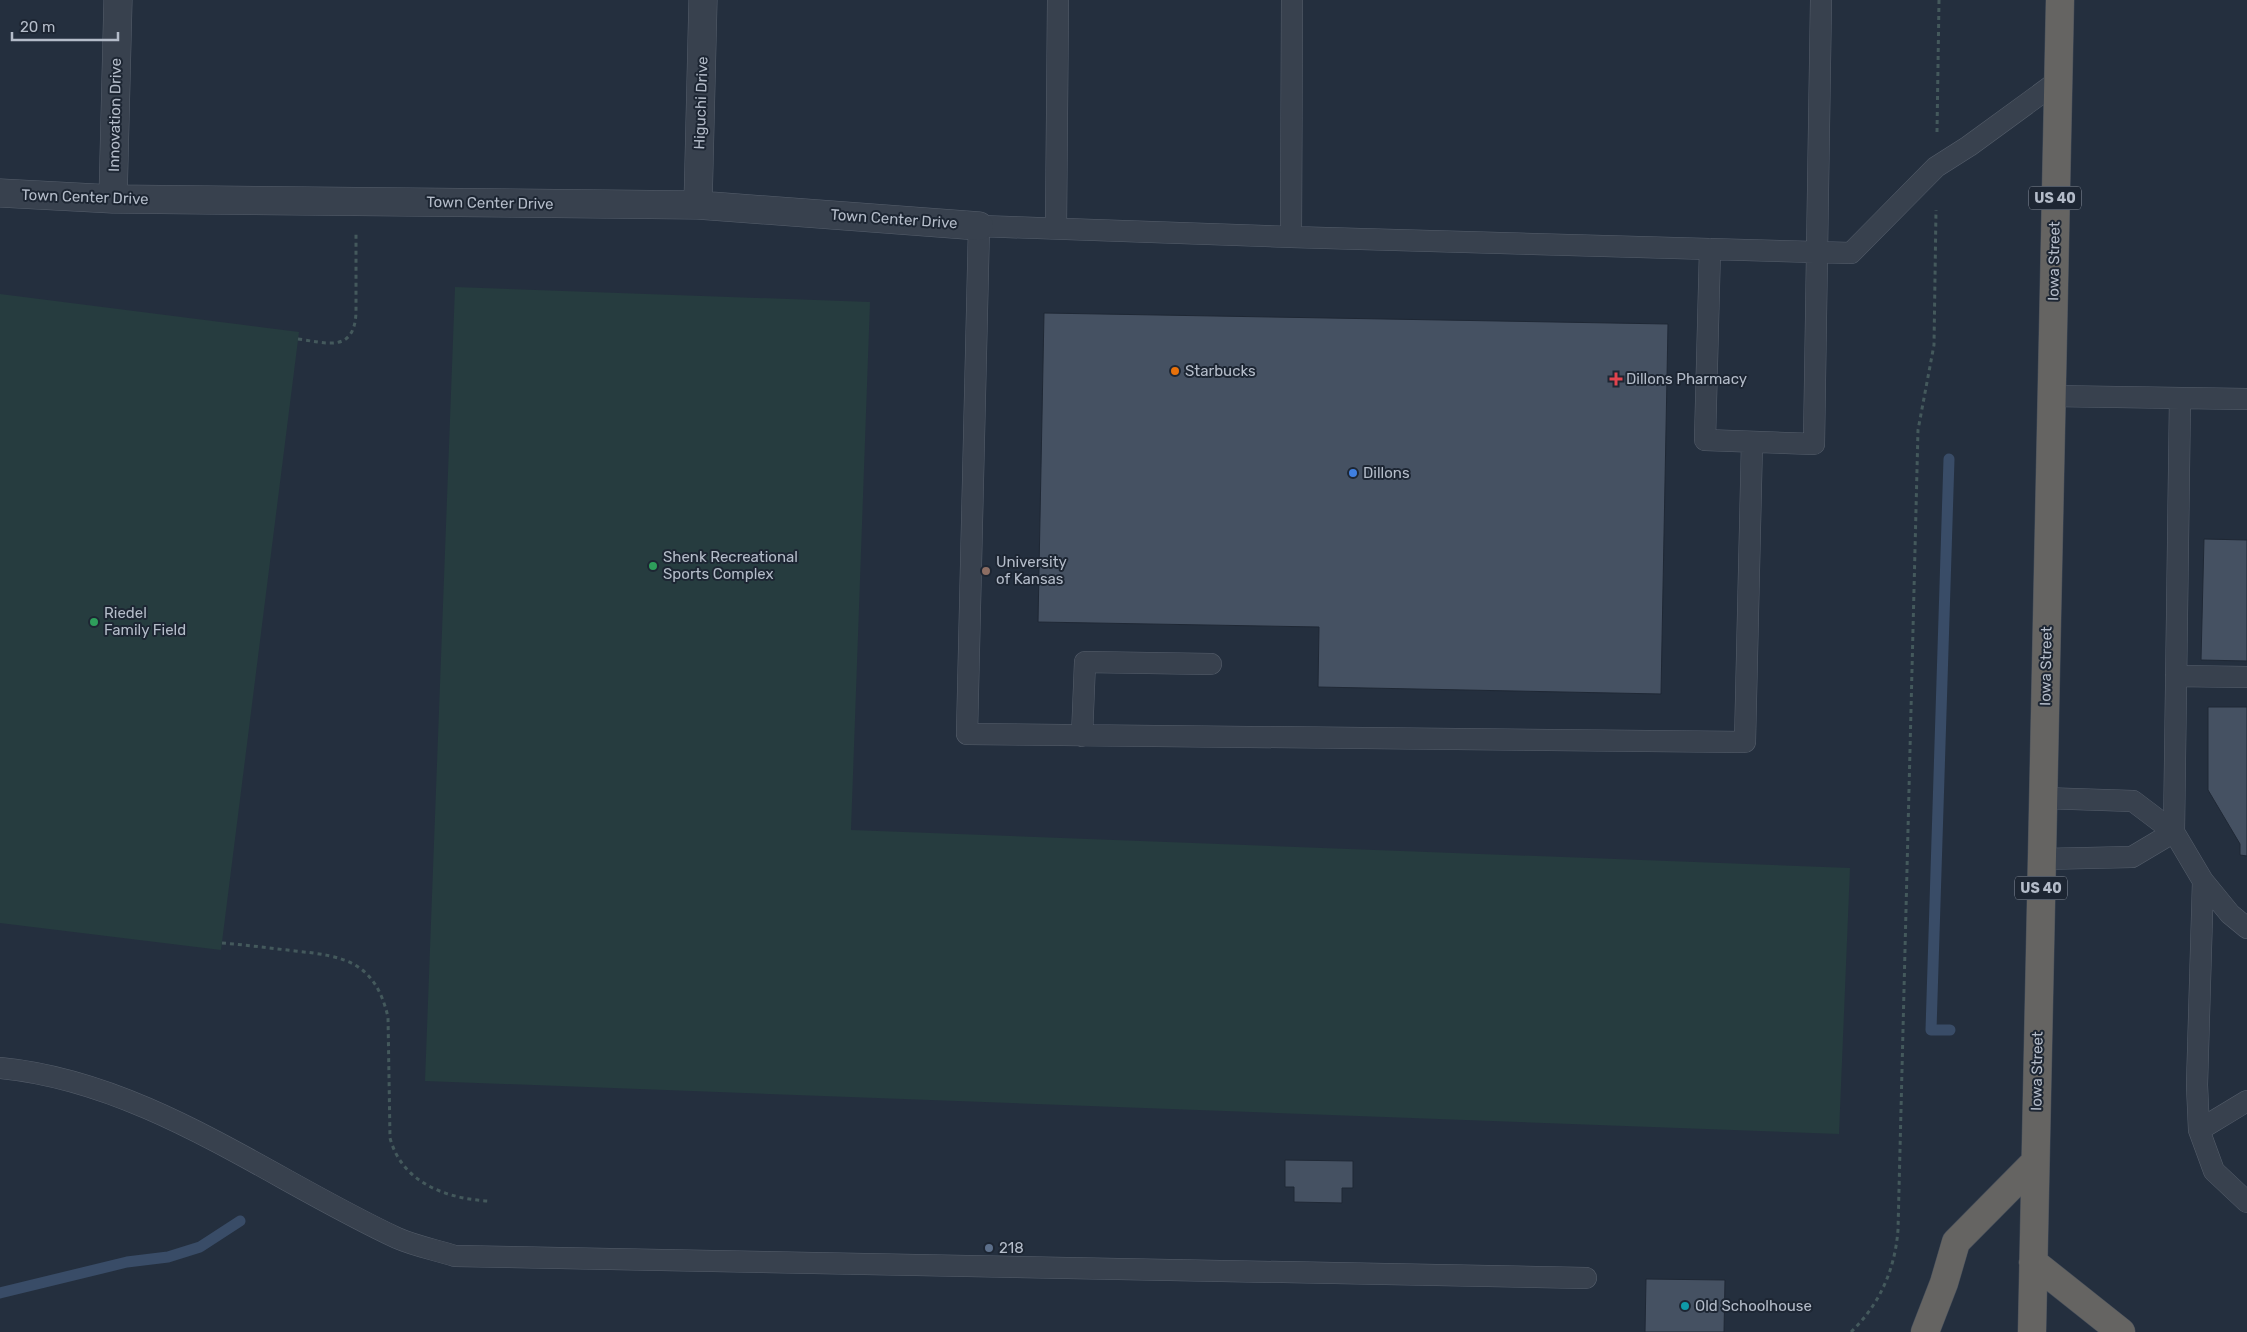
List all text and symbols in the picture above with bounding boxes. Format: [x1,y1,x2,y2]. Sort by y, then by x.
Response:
scale bar [12,10,119,42]
text: 20 m [20,18,55,36]
street label: Higuchi Drive [690,56,712,150]
street label: Innovation Drive [105,58,125,172]
street label: Town Center Drive [21,186,149,208]
road number: US 40 [2029,187,2081,210]
street label: Town Center Drive [426,193,554,213]
street label: Town Center Drive [830,206,958,232]
street label: Iowa Street [2044,221,2064,301]
place label: Starbucks [1185,362,1256,380]
marker: Starbucks [1169,365,1181,377]
place label: Dillons Pharmacy [1626,370,1747,388]
marker: Dillons Pharmacy [1610,373,1622,385]
place label: Dillons [1363,464,1410,482]
marker: Dillons [1347,467,1359,479]
place label: Shenk Recreational Sports Complex [663,548,798,583]
place label: University of Kansas [996,553,1067,588]
marker: Shenk Recreational Sports Complex [647,560,659,572]
marker: University of Kansas [980,565,992,577]
place label: Riedel Family Field [104,604,186,639]
marker: Riedel Family Field [88,616,100,628]
street label: Iowa Street [2036,626,2056,706]
road number: US 40 [2015,876,2067,900]
street label: Iowa Street [2027,1031,2047,1111]
place label: 218 [999,1239,1024,1257]
marker: 218 [983,1242,995,1254]
place label: Old Schoolhouse [1695,1297,1812,1315]
marker: Old Schoolhouse [1679,1300,1691,1312]

